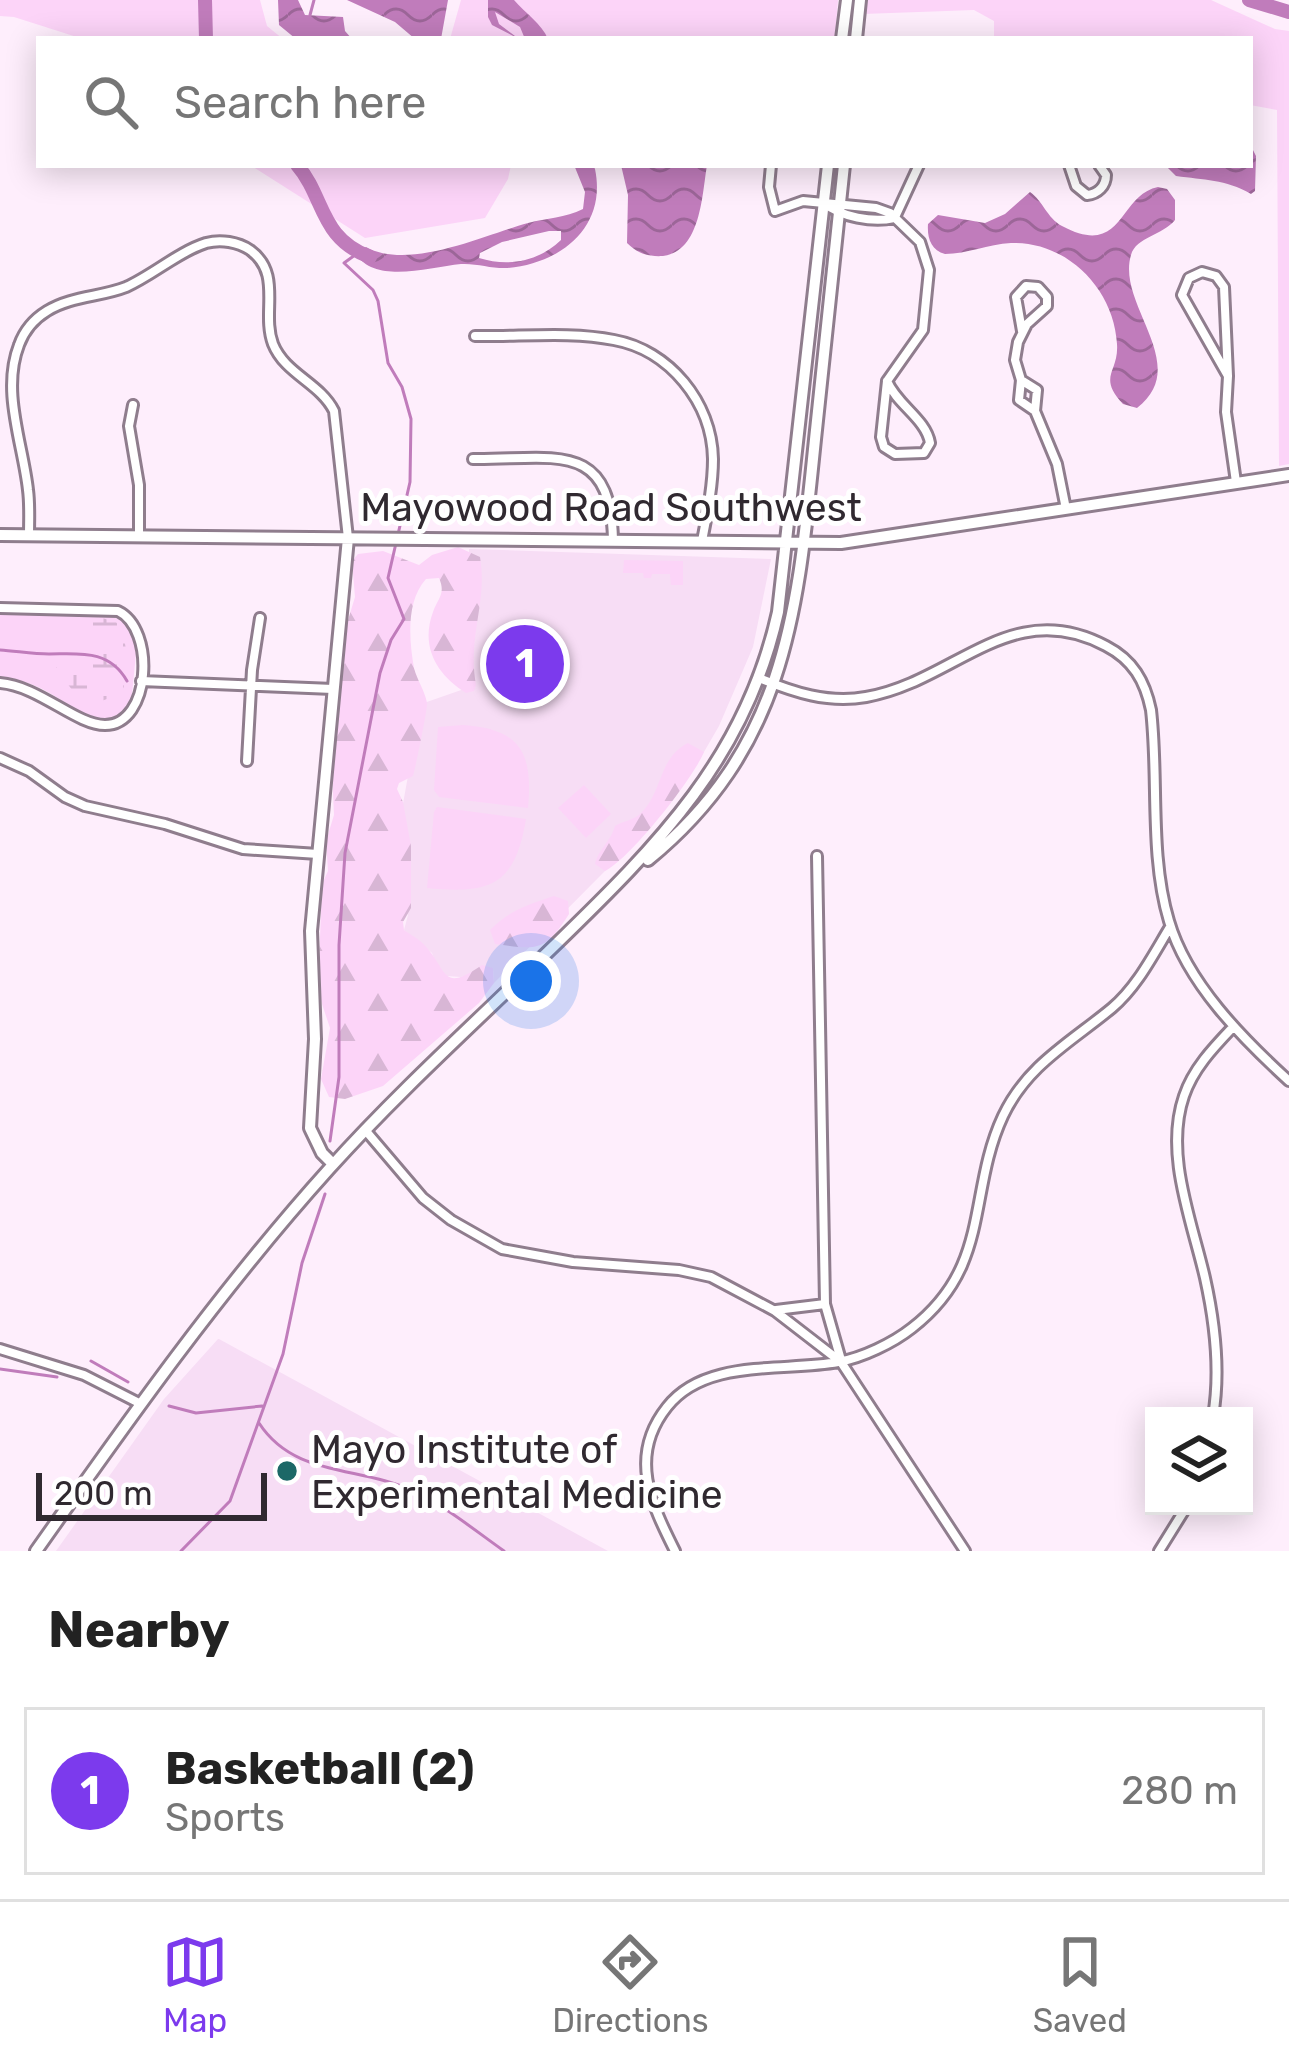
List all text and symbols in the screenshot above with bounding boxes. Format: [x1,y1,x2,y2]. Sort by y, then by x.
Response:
search box [36,36,1253,168]
icon: search [78,69,144,135]
text: Search here [174,76,426,129]
street label: Mayowood Road Southwest [360,485,862,531]
pin: 1 [486,619,564,709]
your location [501,951,561,1011]
map controls [1145,1407,1253,1515]
button: layers [1145,1407,1253,1515]
place label: Mayo Institute of Experimental Medicine [311,1427,723,1518]
marker: Mayo Institute of Experimental Medicine [274,1458,300,1484]
scale bar [36,1467,267,1520]
text: 200 m [54,1474,153,1513]
text: Nearby [48,1599,230,1660]
text: Basketball (2) [165,1742,475,1795]
text: 1 [80,1768,100,1814]
text: 280 m [1121,1768,1238,1814]
text: Sports [165,1795,285,1841]
tab: Map [162,1929,228,2040]
tab: Directions [552,1929,709,2040]
tab: Saved [1033,1929,1127,2040]

